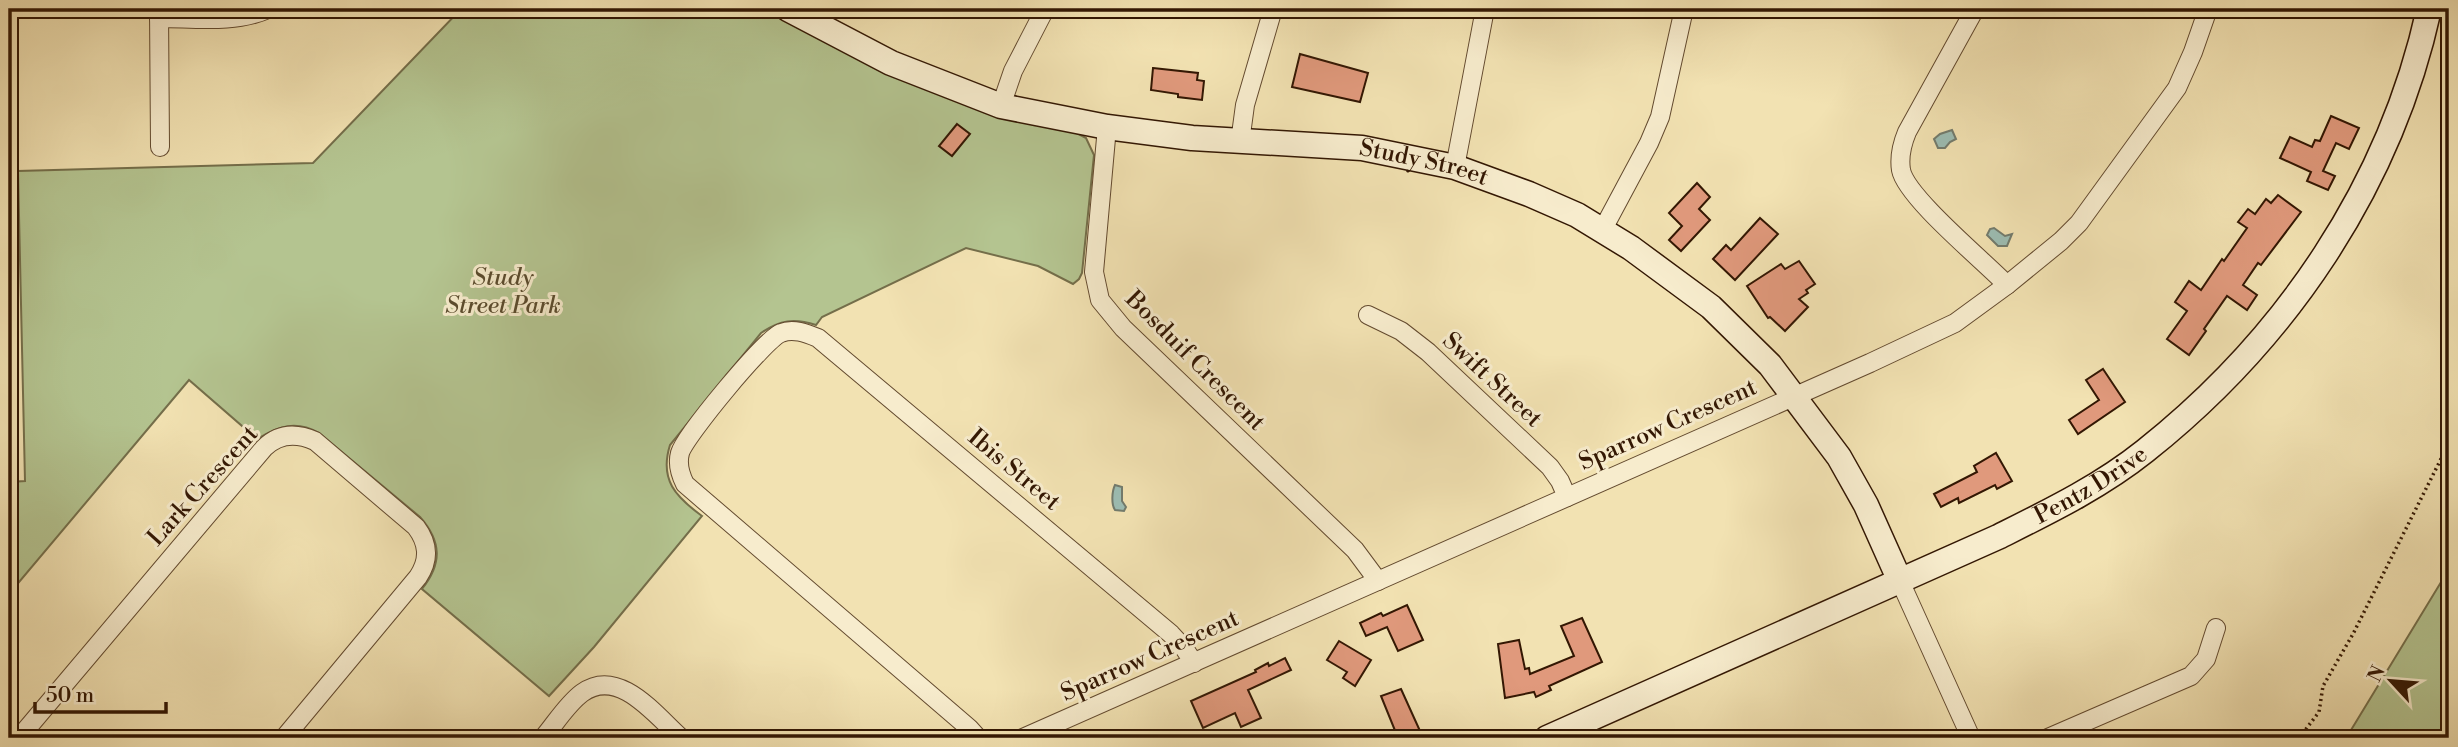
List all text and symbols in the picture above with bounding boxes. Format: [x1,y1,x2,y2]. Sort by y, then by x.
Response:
street label: Study Street [1357,133,1493,193]
park label: Study Street Park [445,263,561,321]
street label: Bosduif Crescent [1118,284,1272,438]
street label: Swift Street [1436,326,1549,434]
street label: Sparrow Crescent [1574,372,1762,478]
street label: Lark Crescent [141,419,265,552]
street label: Ibis Street [962,423,1067,518]
street label: Pentz Drive [2029,440,2154,531]
street label: Sparrow Crescent [1056,603,1244,709]
north arrow [2356,646,2426,716]
text: N [2363,662,2391,686]
scale bar [35,670,166,714]
text: 50 m [46,683,94,709]

